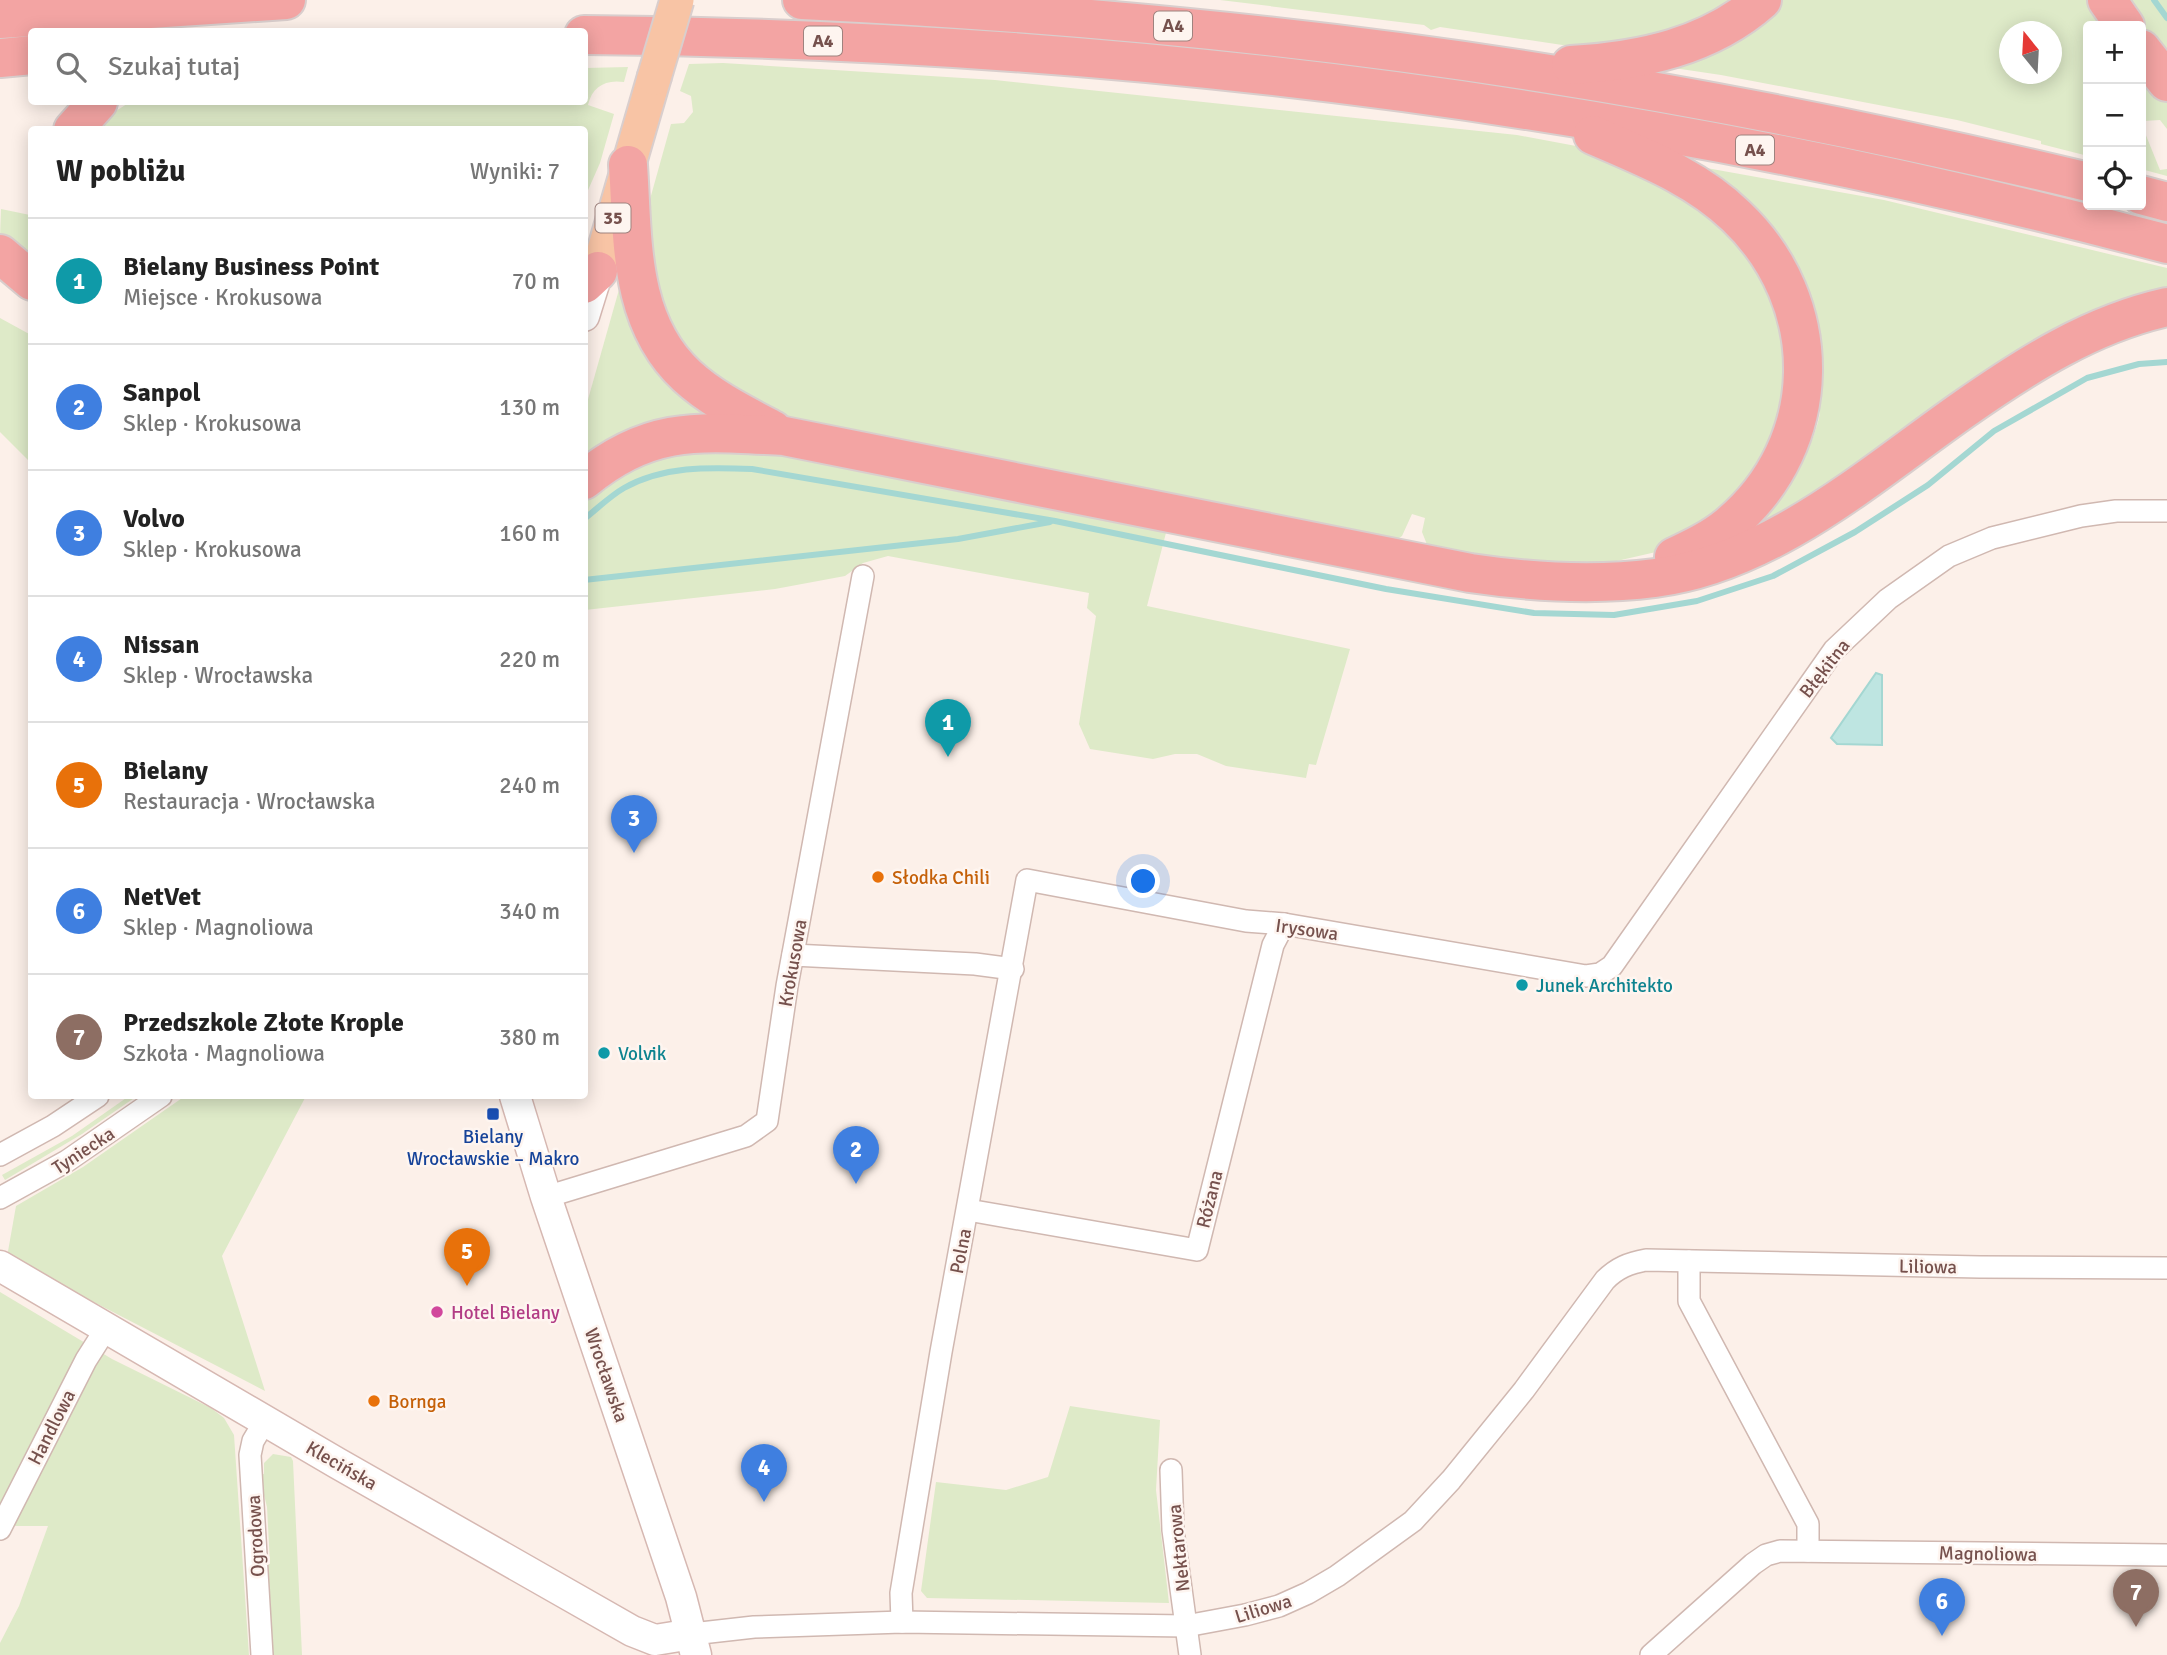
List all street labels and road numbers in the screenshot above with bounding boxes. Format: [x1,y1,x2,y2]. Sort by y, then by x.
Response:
road number: А4 [1154,12,1192,41]
road number: A4 [804,26,842,56]
road number: A4 [1736,135,1774,164]
road number: 35 [596,204,630,232]
street label: Błękitna [1794,634,1855,703]
street label: Irysowa [1274,914,1340,946]
street label: Krokusowa [773,917,812,1009]
street label: Tyniecka [48,1122,119,1180]
street label: Różana [1191,1168,1229,1231]
street label: Polna [945,1226,977,1276]
street label: Liliowa [1899,1254,1957,1280]
street label: Wrocławska [579,1325,633,1426]
street label: Handlowa [23,1386,81,1469]
street label: Klecińska [302,1436,381,1496]
street label: Ogrodowa [242,1494,270,1578]
street label: Nektarowa [1162,1503,1196,1593]
street label: Magnoliowa [1938,1541,2038,1567]
street label: Liliowa [1232,1589,1295,1629]

